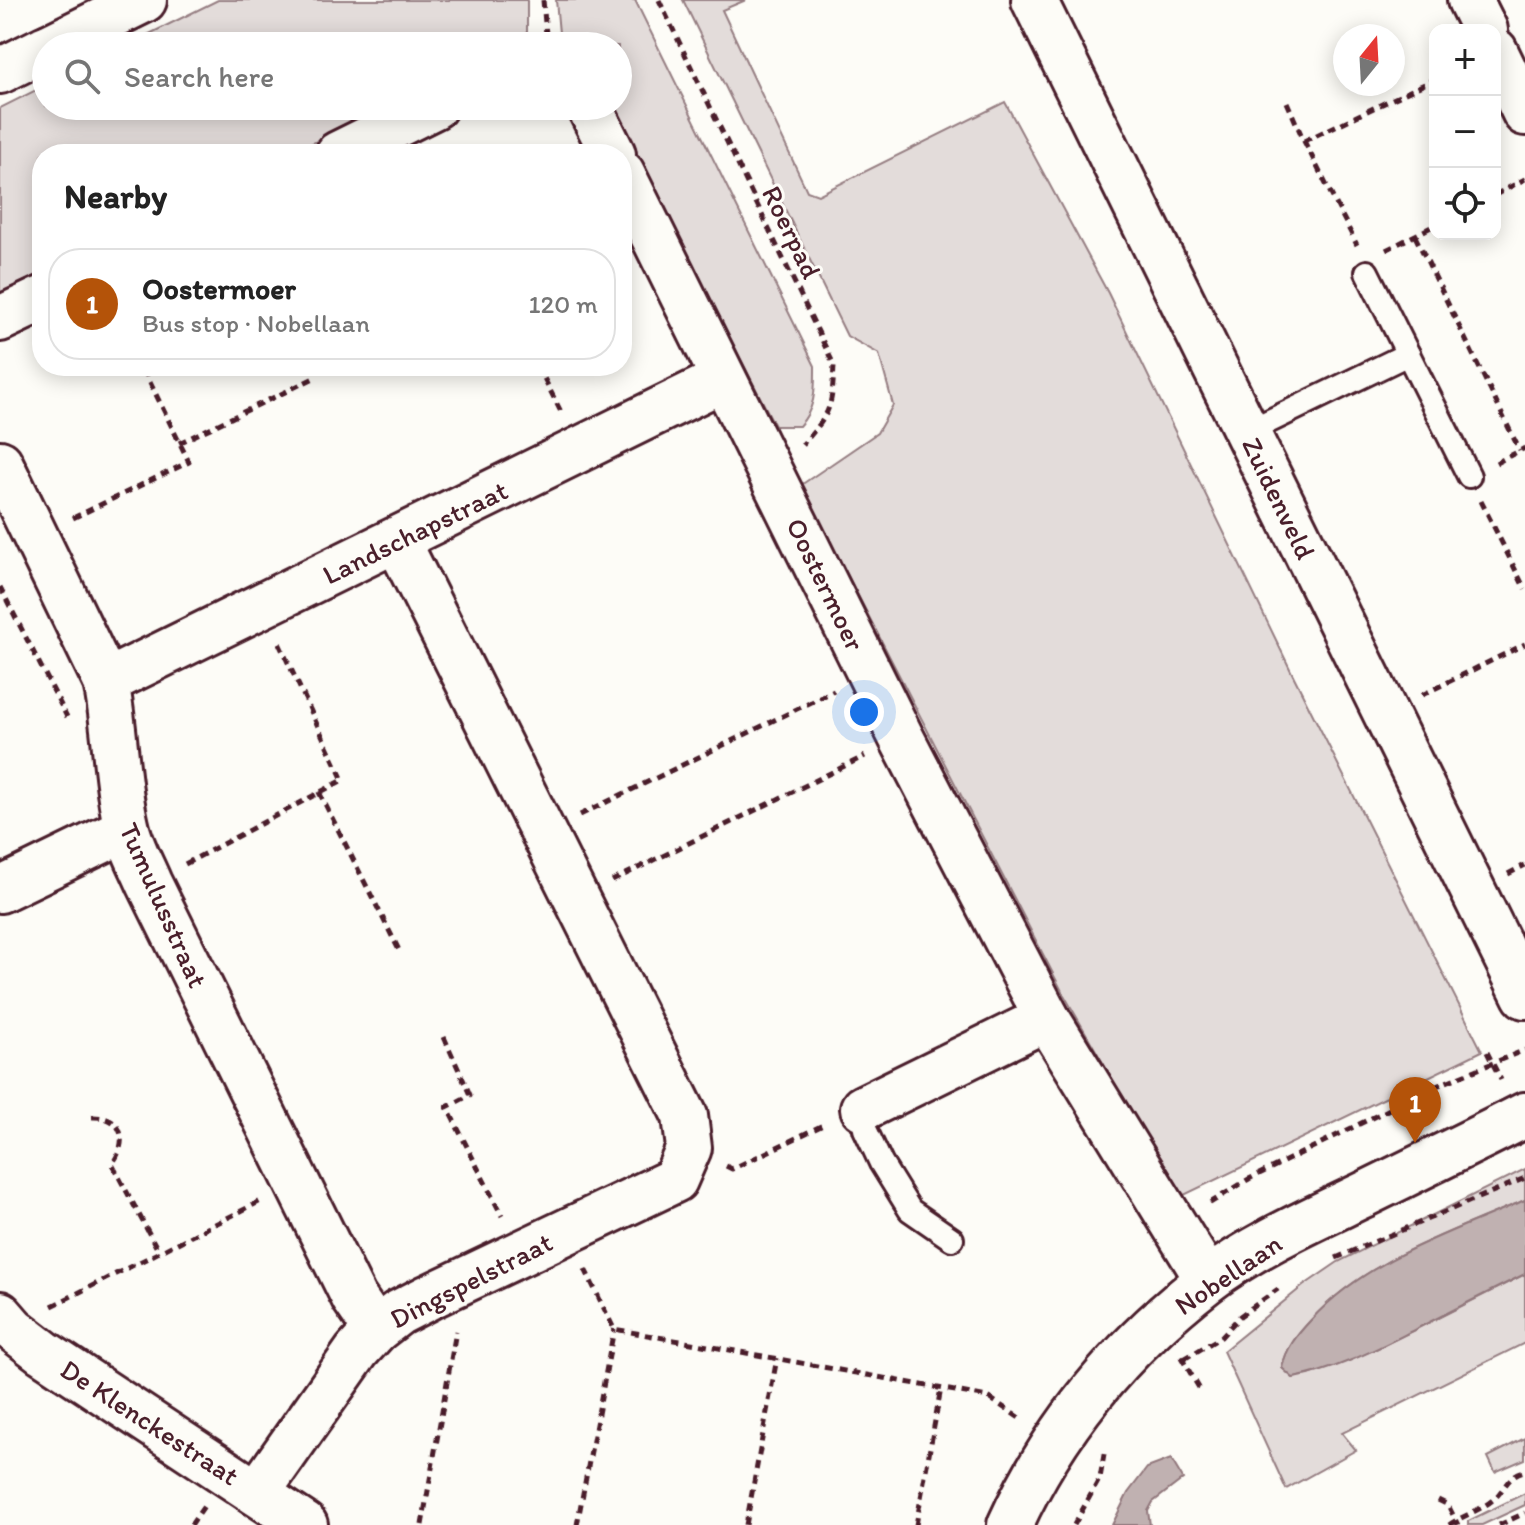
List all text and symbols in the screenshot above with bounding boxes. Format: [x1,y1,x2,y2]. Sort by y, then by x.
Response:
north arrow [1333,24,1405,96]
map controls [1429,24,1501,240]
button: + [1429,24,1501,96]
search box [32,32,632,120]
icon: search [60,54,104,98]
text: Search here [124,58,274,95]
button: − [1429,96,1501,168]
button: locate [1429,168,1501,240]
text: Nearby [64,176,167,217]
street label: Roerpad [755,180,829,284]
text: Oostermoer [142,270,296,307]
text: 1 [86,288,98,320]
text: 120 m [529,288,598,320]
text: Bus stop · Nobellaan [142,307,370,339]
street label: Zuidenveld [1235,431,1323,565]
street label: Landschapstraat [317,473,513,591]
street label: Oostermoer [779,512,873,656]
your location [844,692,884,732]
street label: Tumulusstraat [112,817,216,993]
pin: 1 [1389,1077,1441,1143]
street label: Dingspelstraat [384,1225,558,1335]
street label: Nobellaan [1168,1226,1288,1322]
street label: De Klenckestraat [54,1352,246,1492]

